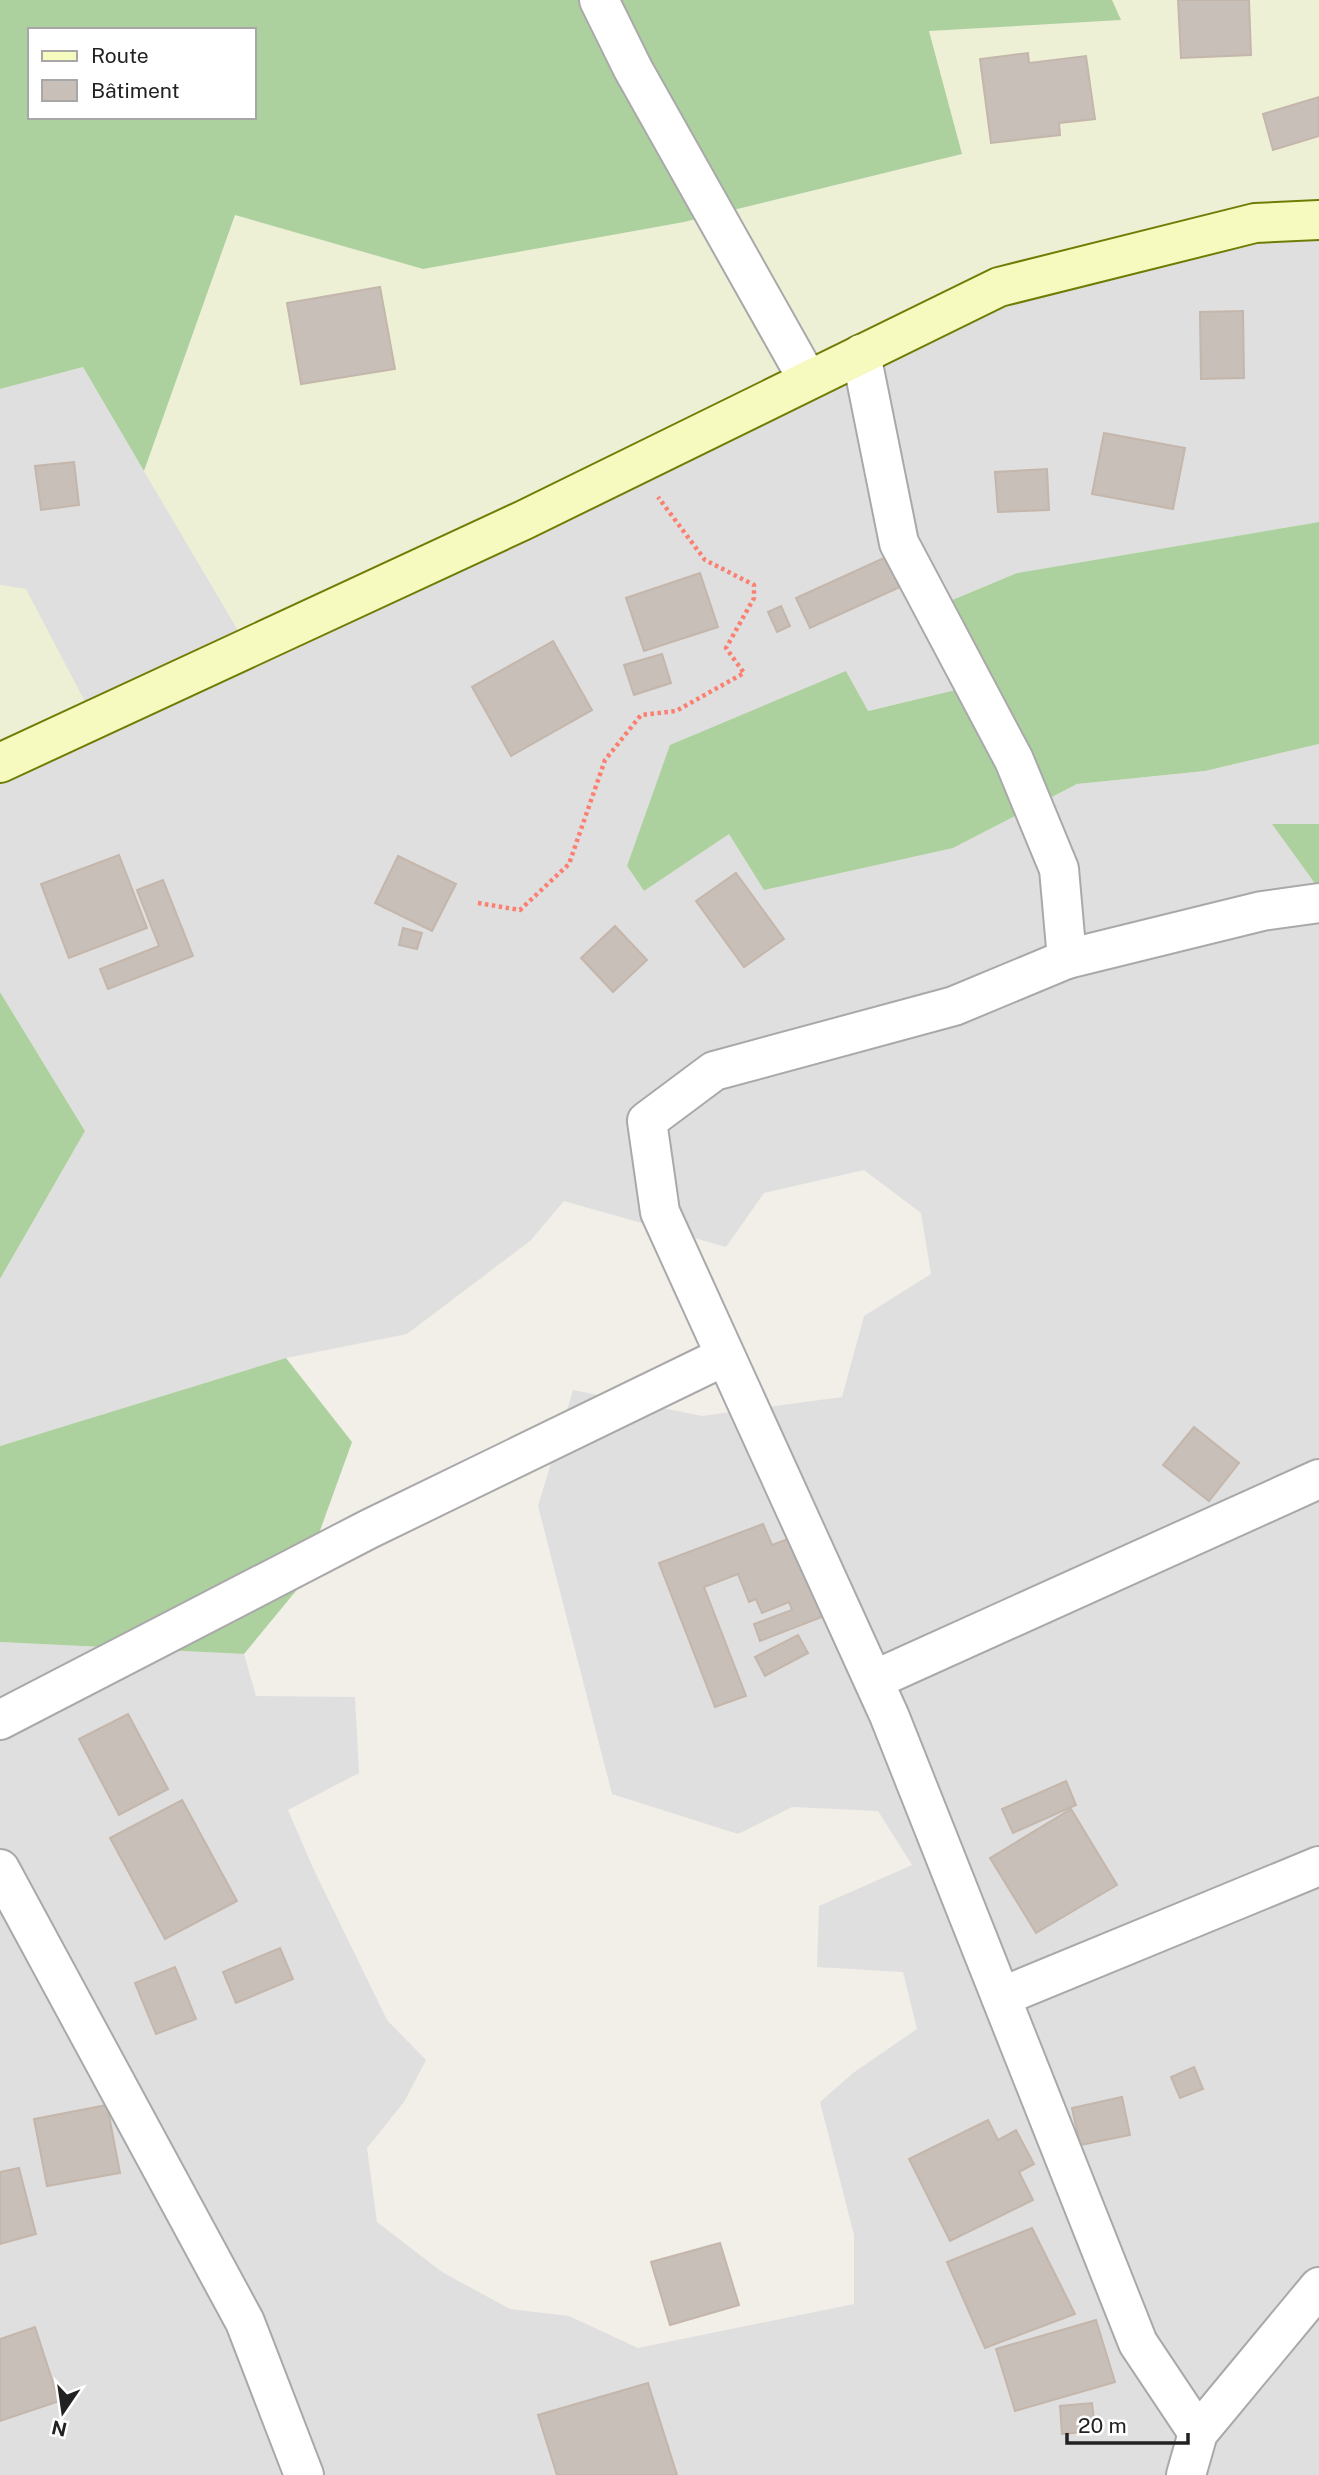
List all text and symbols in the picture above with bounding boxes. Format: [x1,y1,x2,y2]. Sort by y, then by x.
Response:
legend [28,28,256,119]
text: Route [91,43,149,68]
text: Bâtiment [91,78,180,103]
north arrow [28,2377,98,2447]
scale bar [1067,2402,1188,2446]
text: 20 m [1078,2413,1127,2438]
text: N [49,2416,69,2441]

